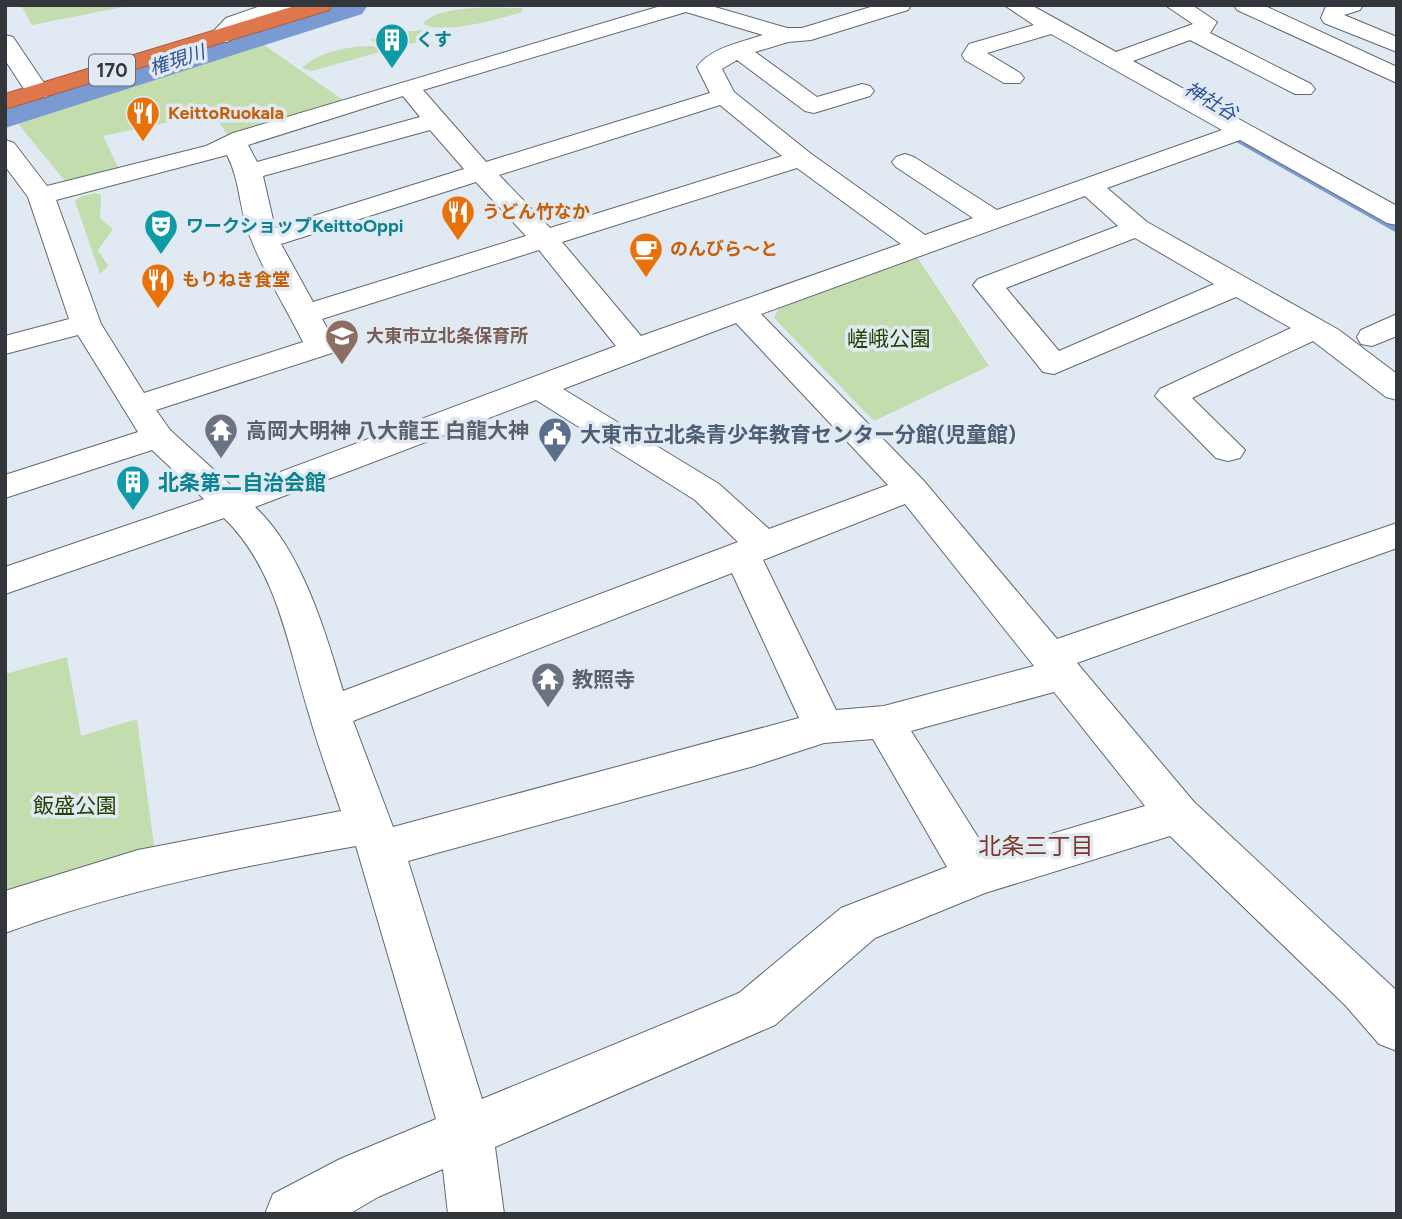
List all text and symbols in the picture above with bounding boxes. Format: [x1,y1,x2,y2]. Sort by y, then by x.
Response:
building icon: くす [373,21,411,70]
place label: くす [416,29,452,51]
water label: 権現川 [146,40,210,80]
road number: 170 [89,54,135,86]
water label: 神社谷 [1181,77,1243,126]
restaurant icon: KeittoRuokala [124,94,162,143]
place label: KeittoRuokala [168,102,284,124]
restaurant icon: うどん竹なか [439,193,477,242]
place label: うどん竹なか [482,201,590,223]
theatre icon: ワークショップKeittoOppi [142,207,180,256]
place label: ワークショップKeittoOppi [186,215,403,237]
cafe icon: のんびら～と [627,230,665,279]
place label: のんびら～と [670,238,778,260]
restaurant icon: もりねき食堂 [139,261,177,310]
place label: もりねき食堂 [182,269,290,291]
school or university icon: 大東市立北条保育所 [323,317,361,366]
place label: 大東市立北条保育所 [366,325,528,347]
park label: 嵯峨公園 [847,326,931,351]
temple icon: 高岡大明神 八大龍王 白龍大神 [202,411,240,460]
public building icon: 大東市立北条青少年教育センター分館(児童館) [536,415,574,464]
place label: 高岡大明神 八大龍王 白龍大神 [246,418,529,443]
place label: 大東市立北条青少年教育センター分館(児童館) [580,422,1016,447]
building icon: 北条第二自治会館 [114,463,152,512]
place label: 北条第二自治会館 [158,470,326,495]
temple icon: 教照寺 [529,660,567,709]
place label: 教照寺 [572,667,635,692]
park label: 飯盛公園 [33,793,117,818]
district label: 北条三丁目 [979,832,1094,860]

